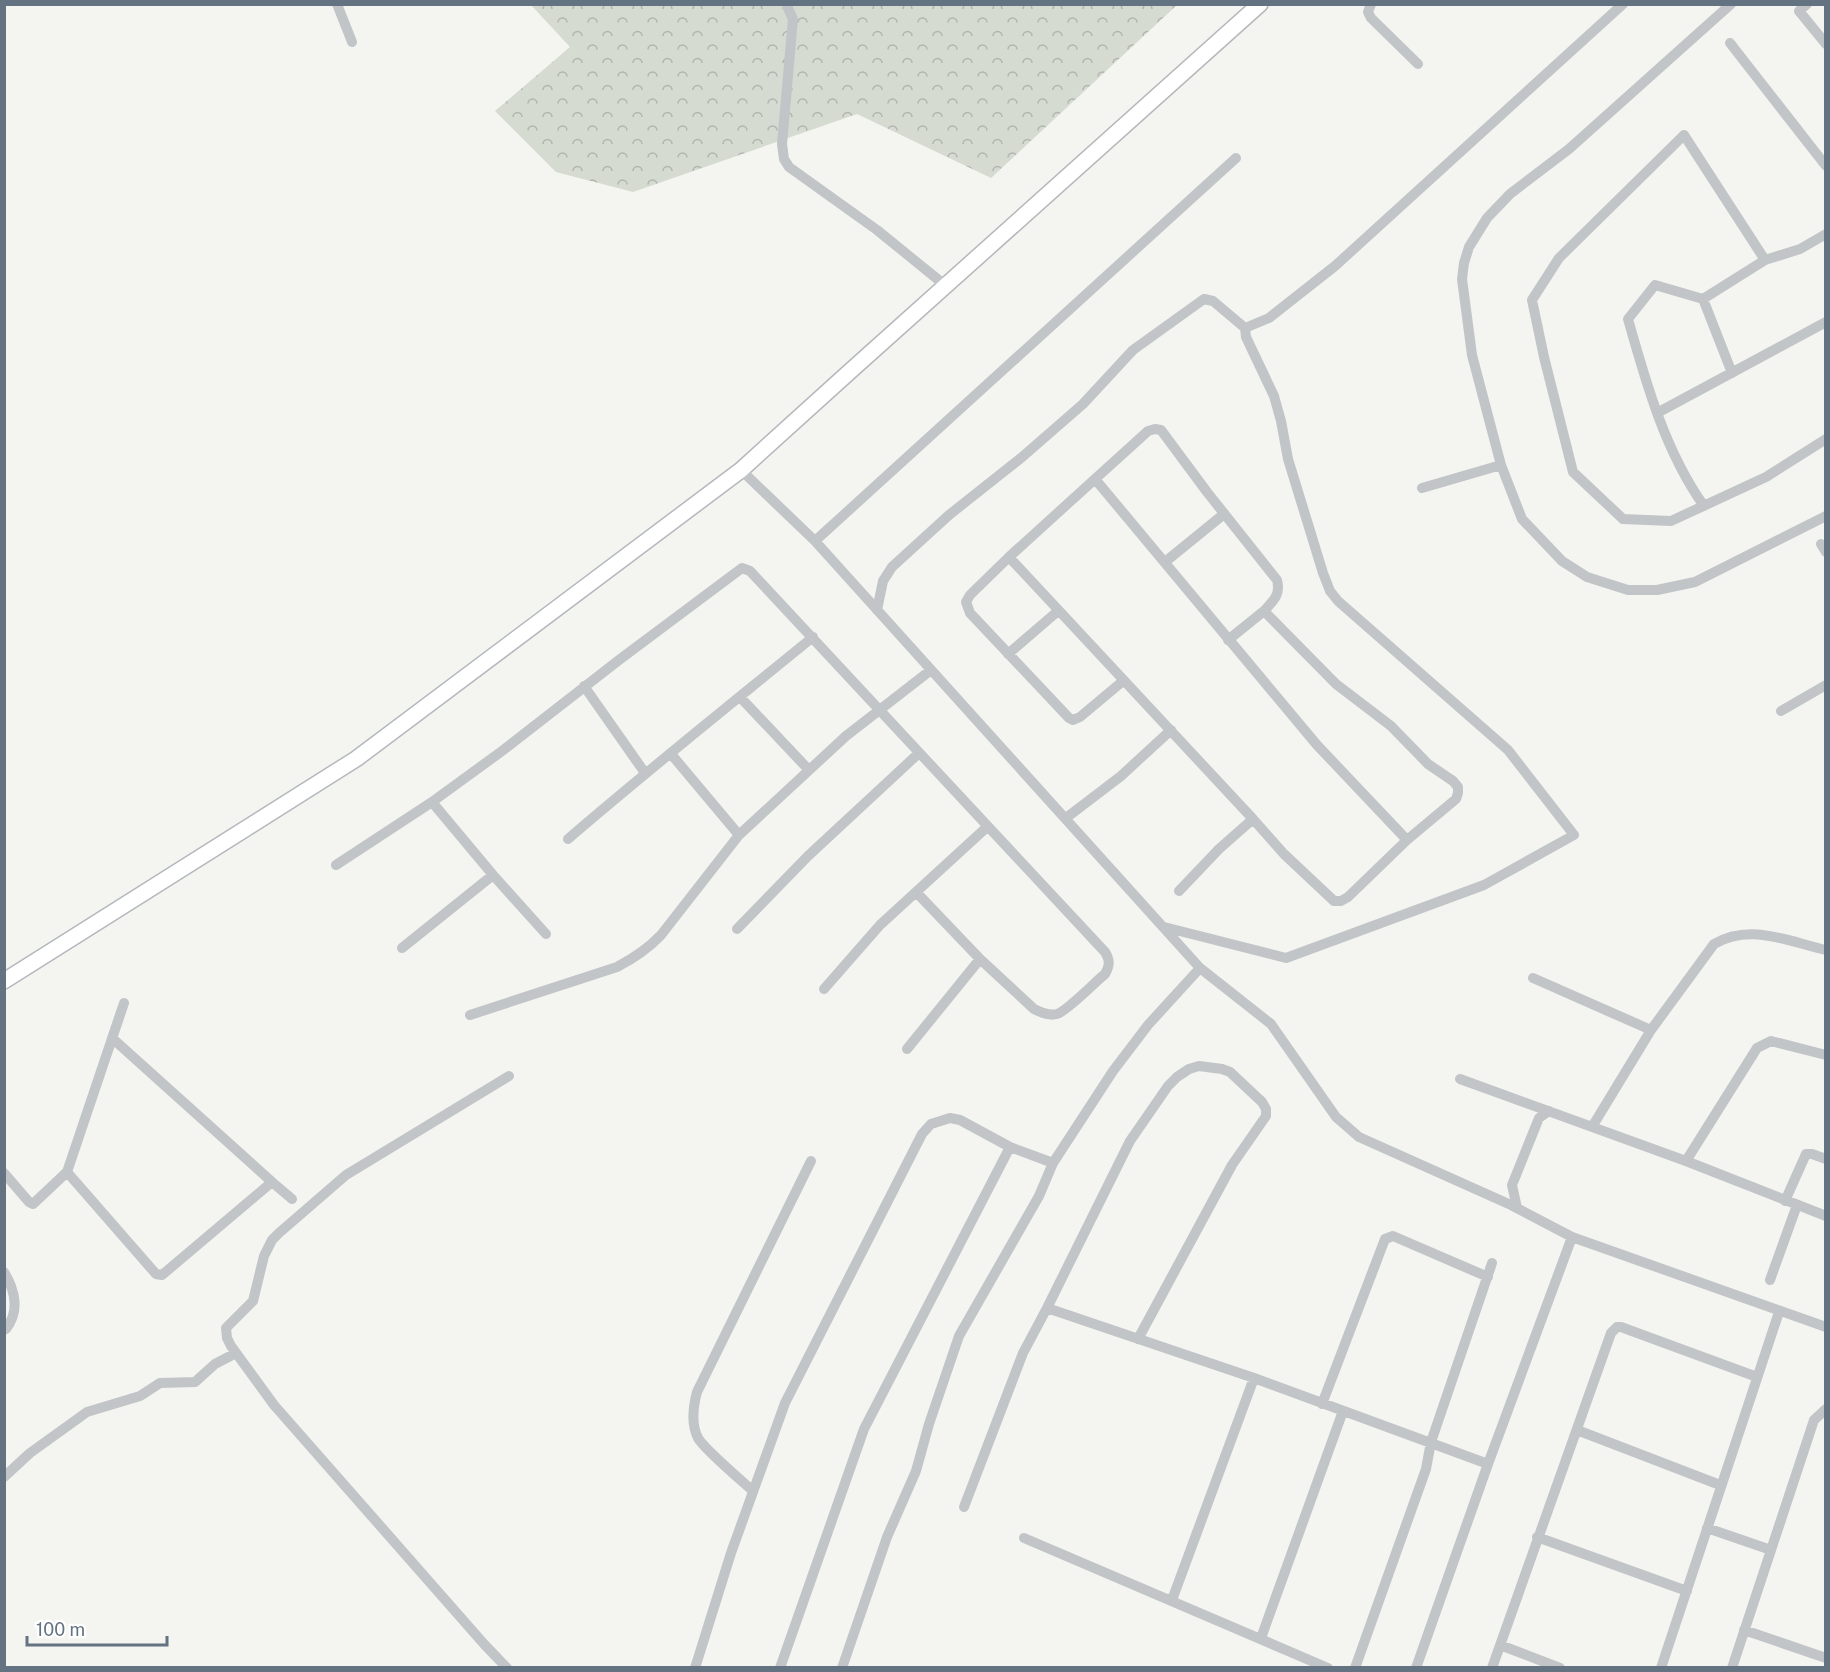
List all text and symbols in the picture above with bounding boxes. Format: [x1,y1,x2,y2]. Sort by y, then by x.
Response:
scale bar [27,1609,166,1647]
text: 100 m [36,1619,85,1640]

